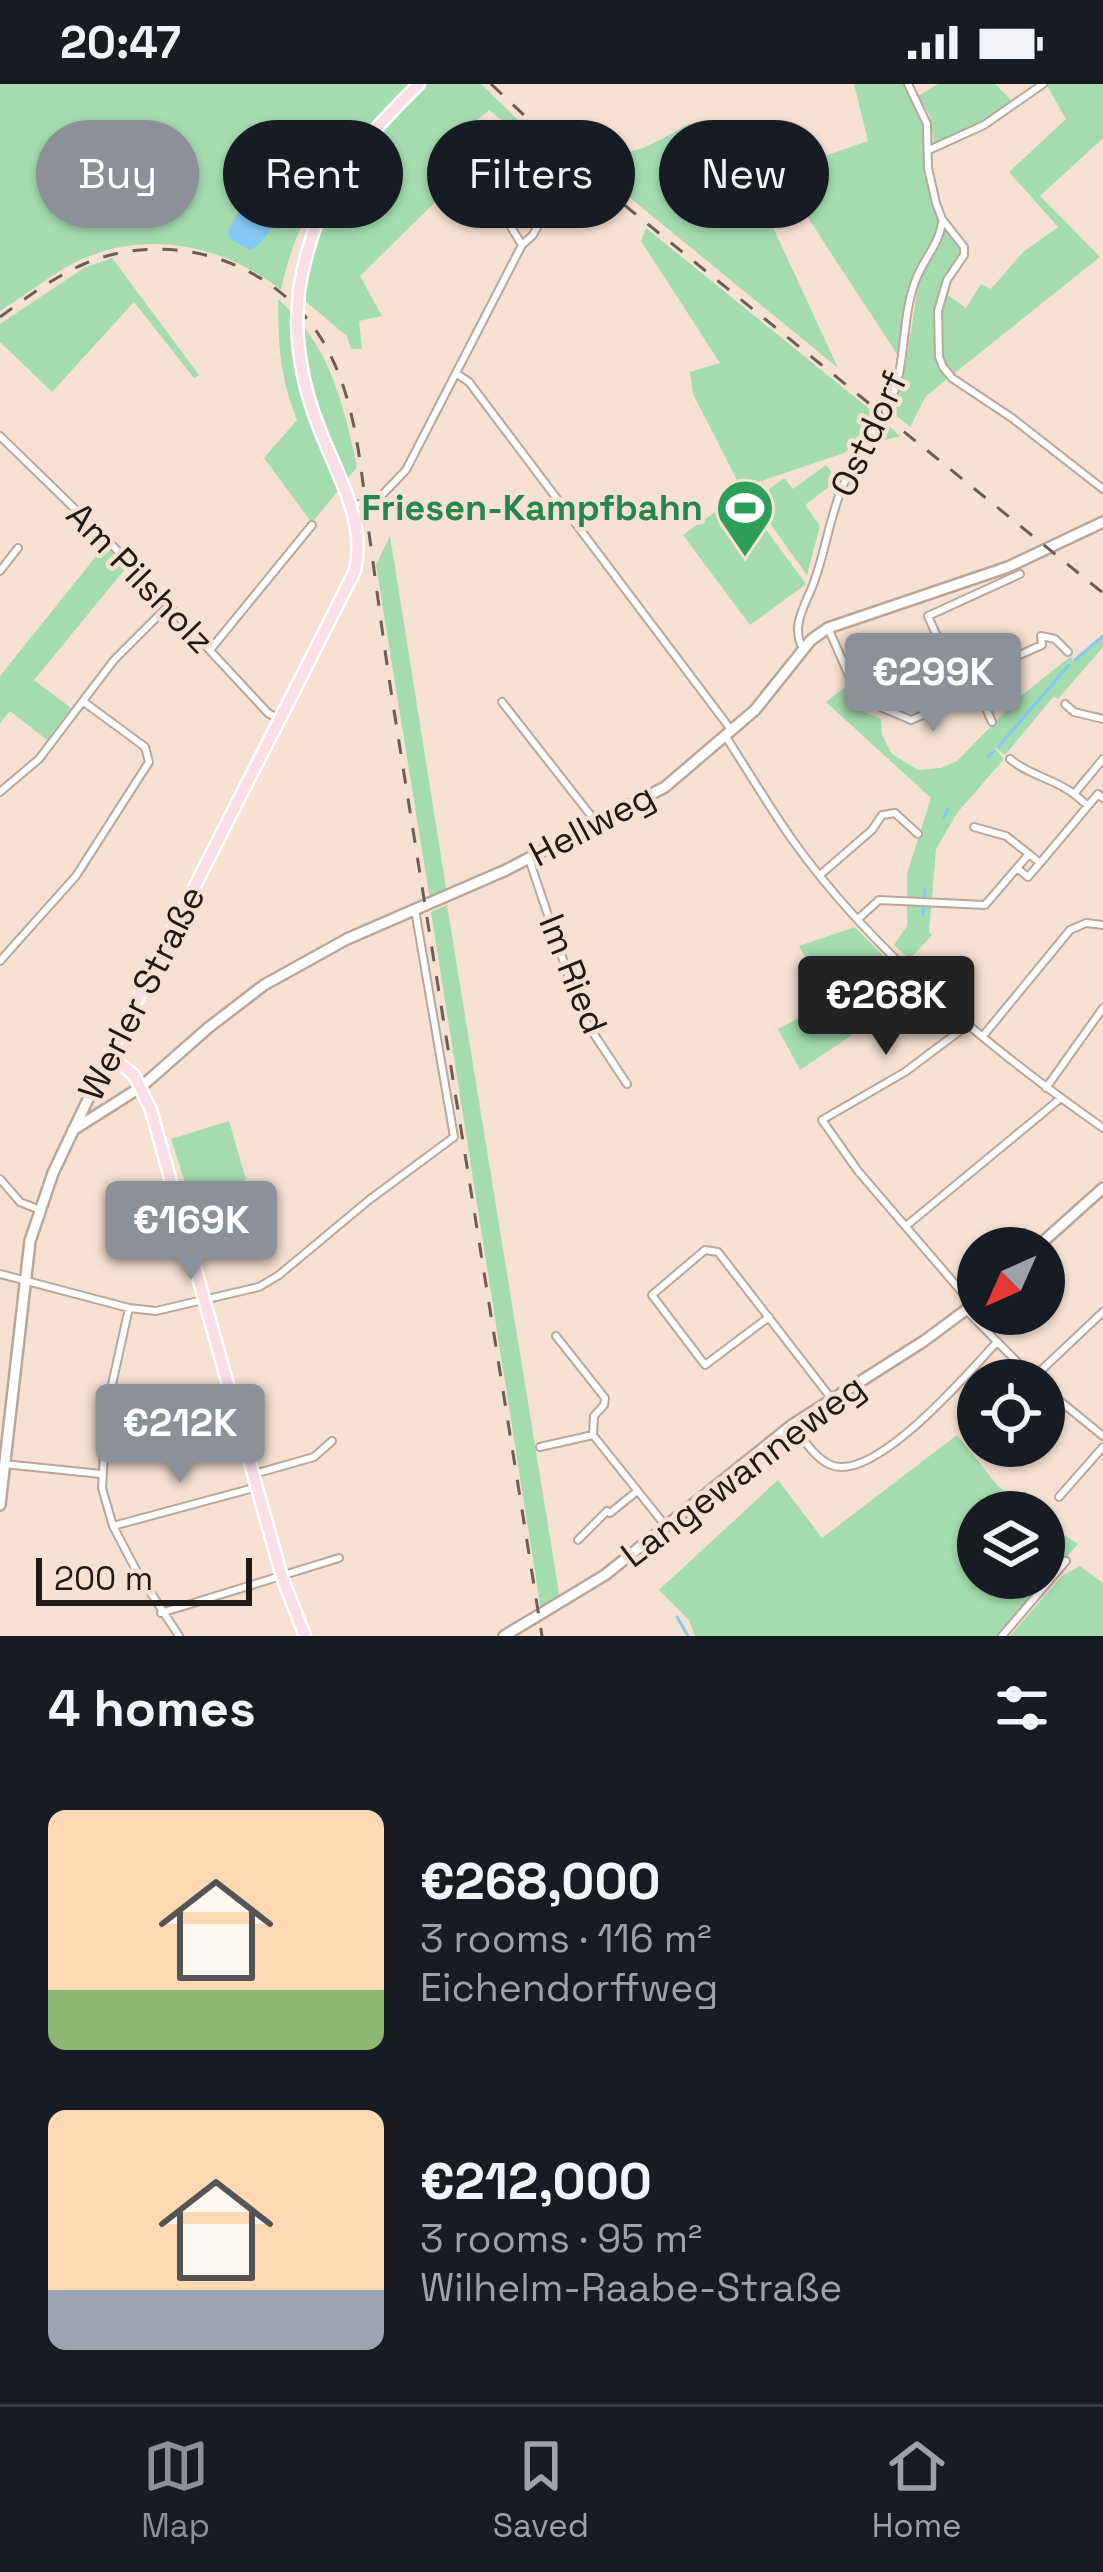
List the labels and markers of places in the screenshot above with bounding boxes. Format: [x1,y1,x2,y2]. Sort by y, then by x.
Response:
sports icon: Friesen-Kampfbahn [714,477,776,559]
place label: Friesen-Kampfbahn [362,485,703,531]
pin: €299K [849,633,1017,735]
pin: €268K [802,956,970,1058]
pin: €169K [107,1181,275,1283]
pin: €212K [96,1384,264,1486]

